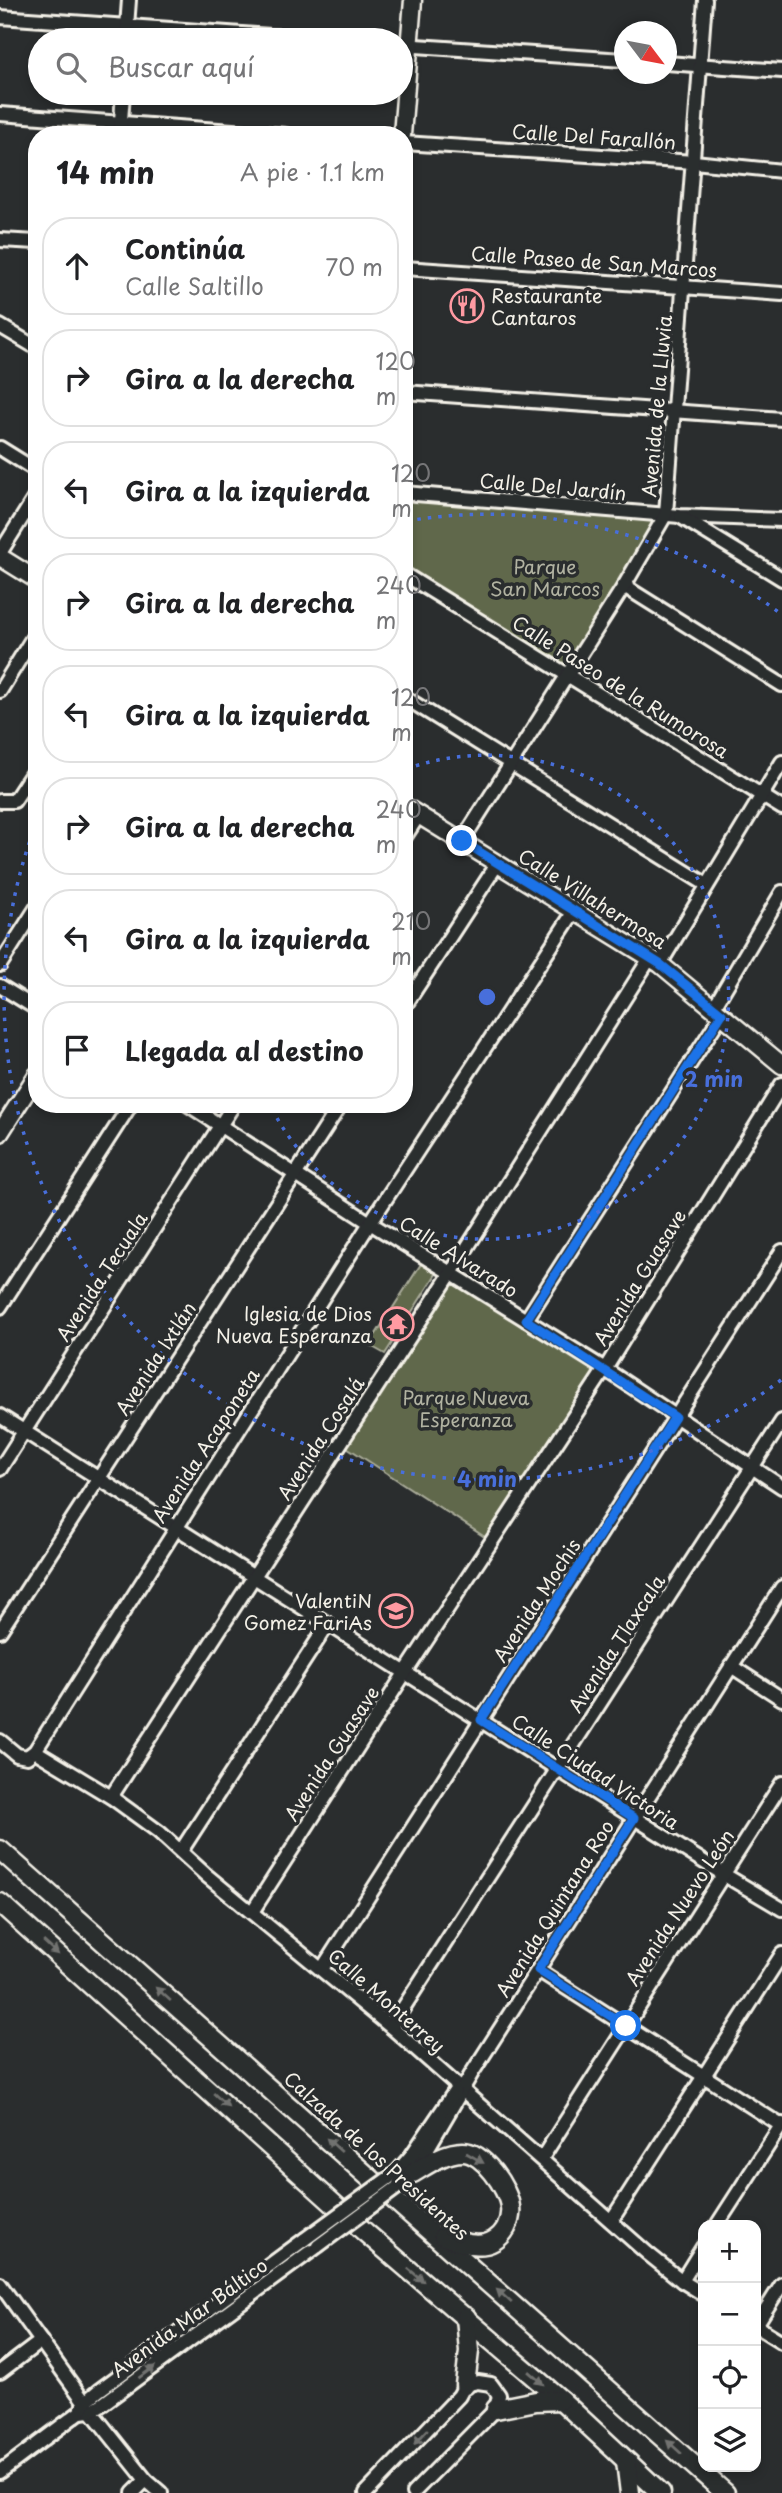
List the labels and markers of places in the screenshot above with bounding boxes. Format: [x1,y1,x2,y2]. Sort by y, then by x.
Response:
place label: Restaurante Cantaros [491,281,602,331]
restaurant icon: Restaurante Cantaros [448,287,486,325]
centre of rings [475,985,499,1009]
place label: Iglesia de Dios Nueva Esperanza [216,1299,372,1349]
temple icon: Iglesia de Dios Nueva Esperanza [378,1305,416,1343]
place label: ValentiN Gomez FariAs [244,1586,372,1636]
school or university icon: ValentiN Gomez FariAs [377,1592,415,1630]

